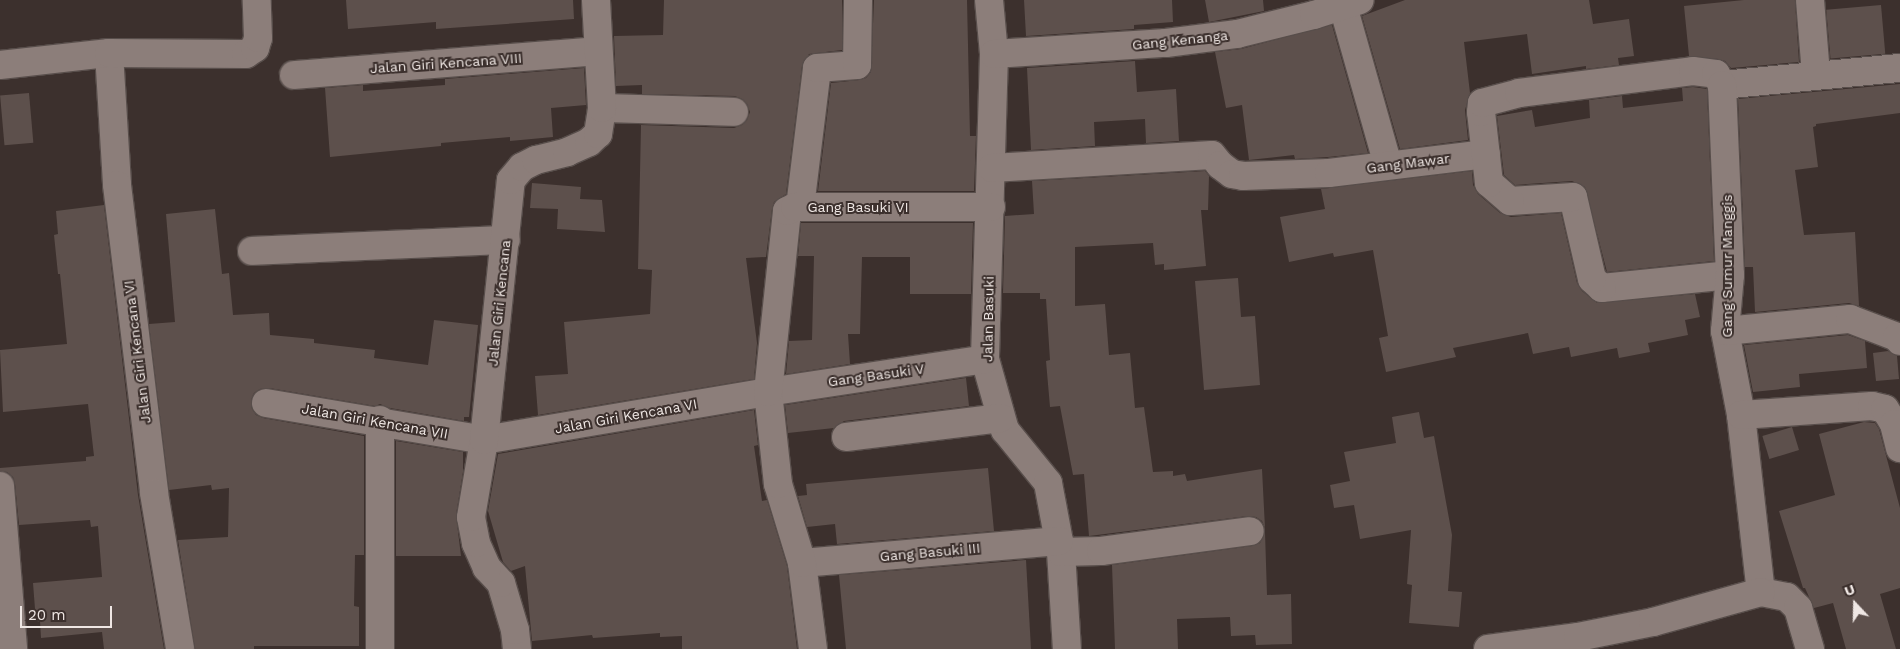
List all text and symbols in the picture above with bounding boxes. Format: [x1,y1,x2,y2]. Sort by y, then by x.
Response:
street label: Gang Kenanga [1131,27,1229,53]
street label: Jalan Giri Kencana VIII [369,49,523,77]
street label: Gang Mawar [1365,150,1451,176]
street label: Gang Sumur Manggis [1719,194,1735,338]
street label: Gang Basuki VI [807,199,909,215]
street label: Jalan Giri Kencana [484,239,514,367]
street label: Jalan Basuki [979,276,997,362]
street label: Jalan Giri Kencana VI [120,279,154,425]
street label: Gang Basuki V [827,360,925,390]
street label: Jalan Giri Kencana VI [553,395,699,437]
street label: Jalan Giri Kencana VII [300,400,450,442]
street label: Gang Basuki III [879,539,981,565]
north arrow [1830,579,1880,629]
text: U [1842,581,1857,599]
scale bar [22,596,115,628]
text: 20 m [28,606,66,624]

